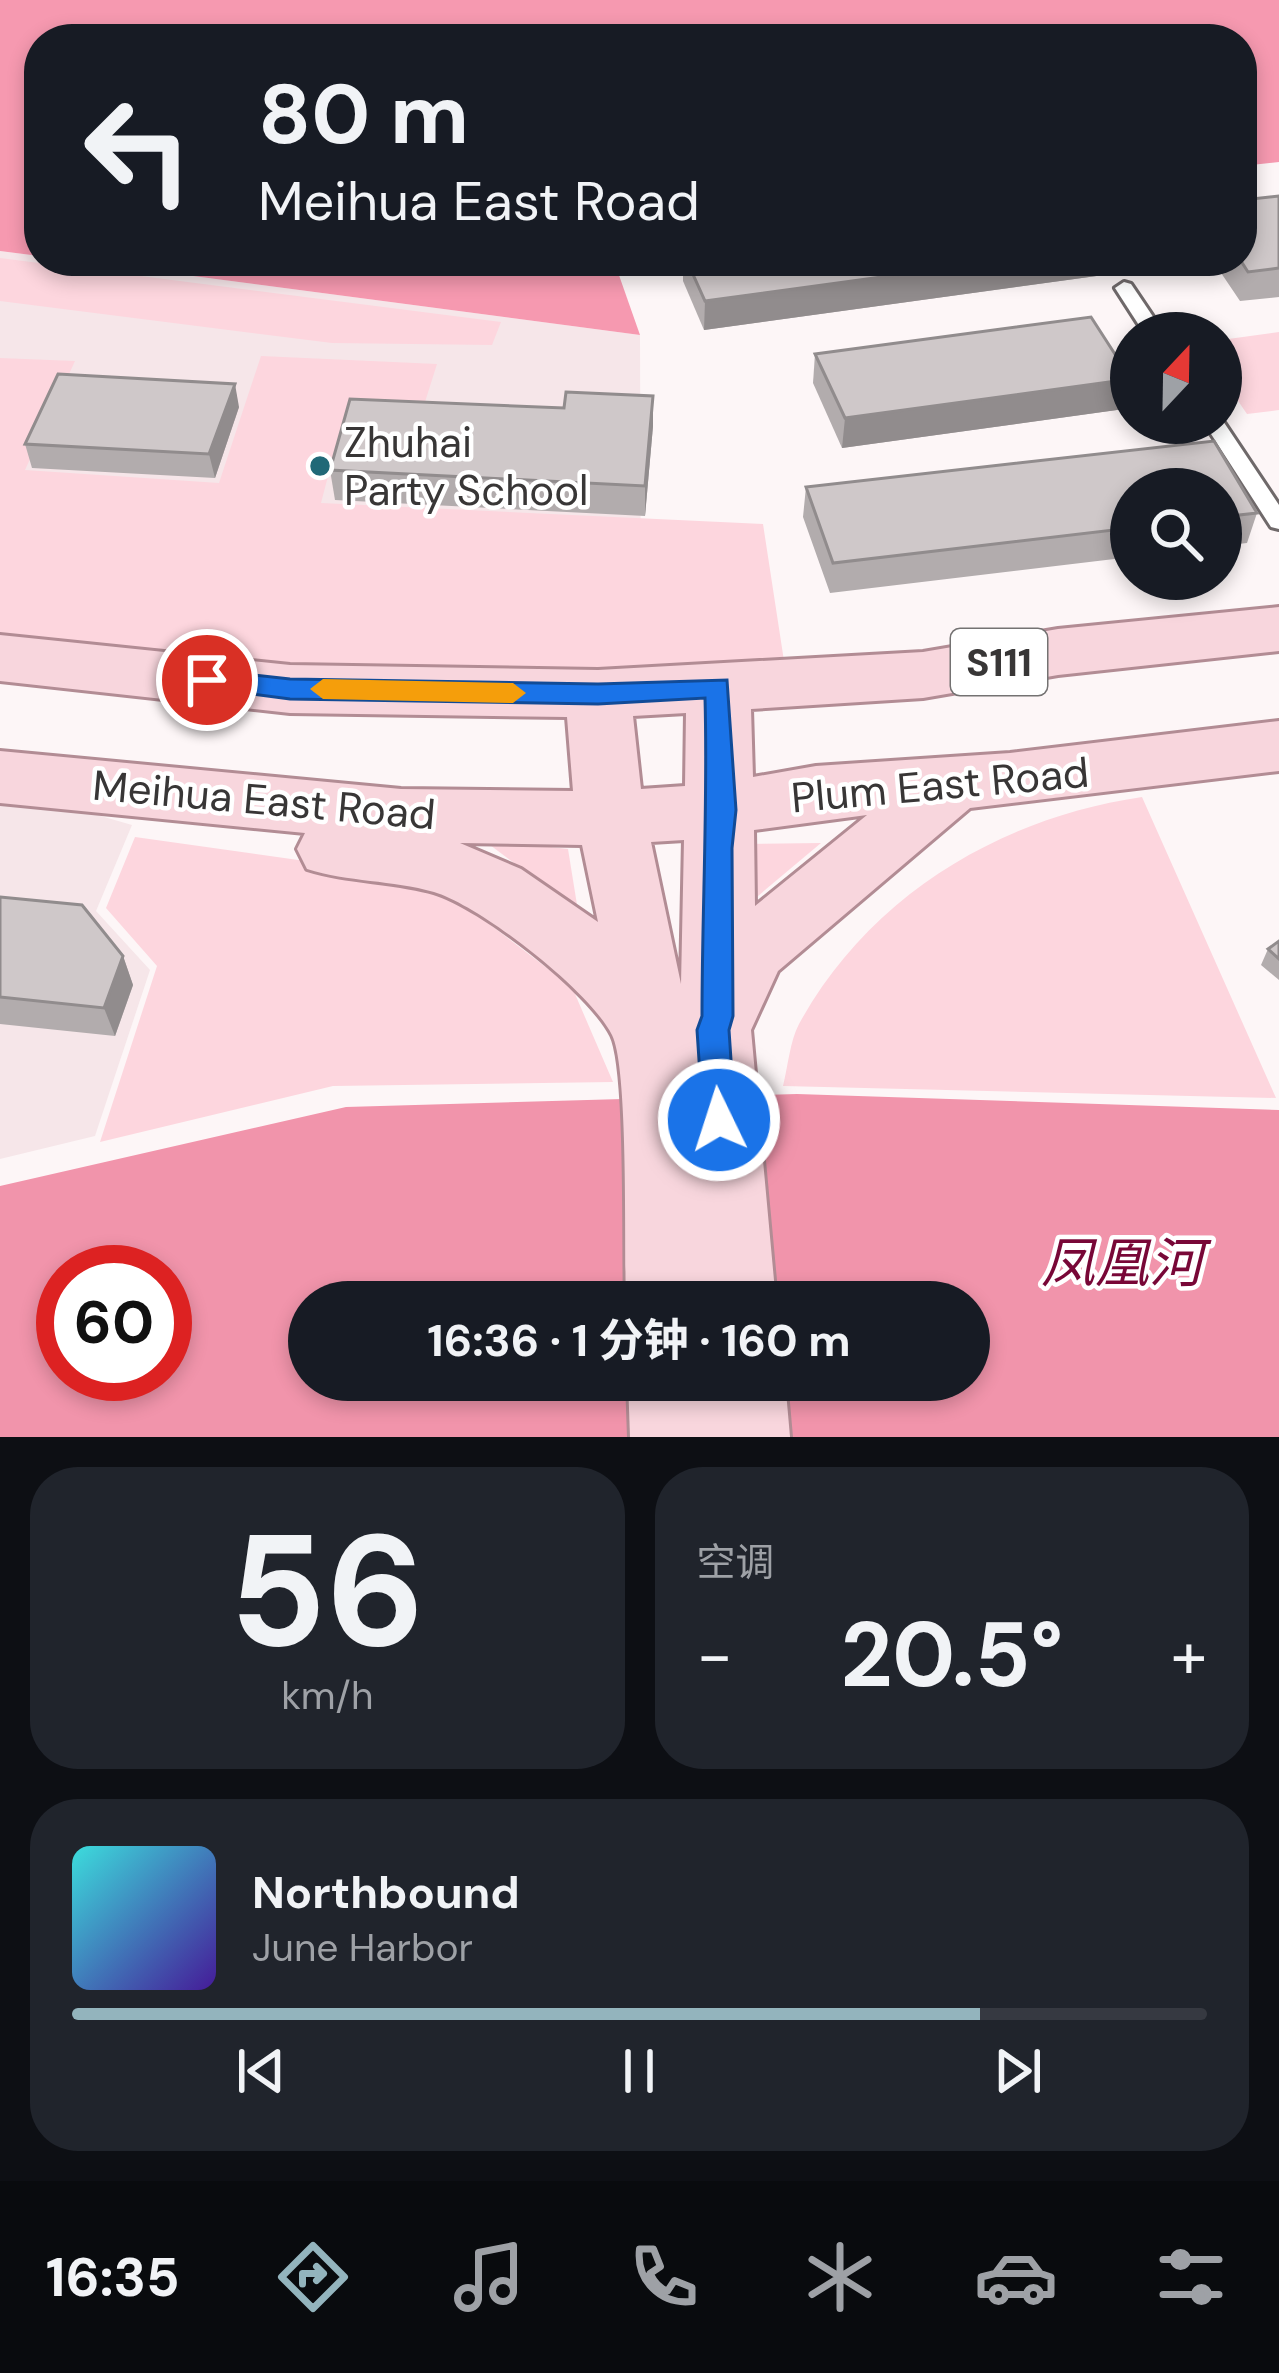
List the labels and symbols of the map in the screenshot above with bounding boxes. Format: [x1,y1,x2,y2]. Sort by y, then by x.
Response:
north arrow [1110,312,1242,444]
place label: Zhuhai Party School [344,415,588,518]
marker: Zhuhai Party School [307,453,333,479]
pin [156,629,258,731]
road number: S111 [951,629,1047,695]
street label: Plum East Road [789,745,1091,825]
street label: Meihua East Road [90,758,438,842]
position arrow [656,1057,782,1183]
water label: 凤凰河 [1041,1228,1212,1299]
speed limit sign: 60 [36,1245,192,1401]

